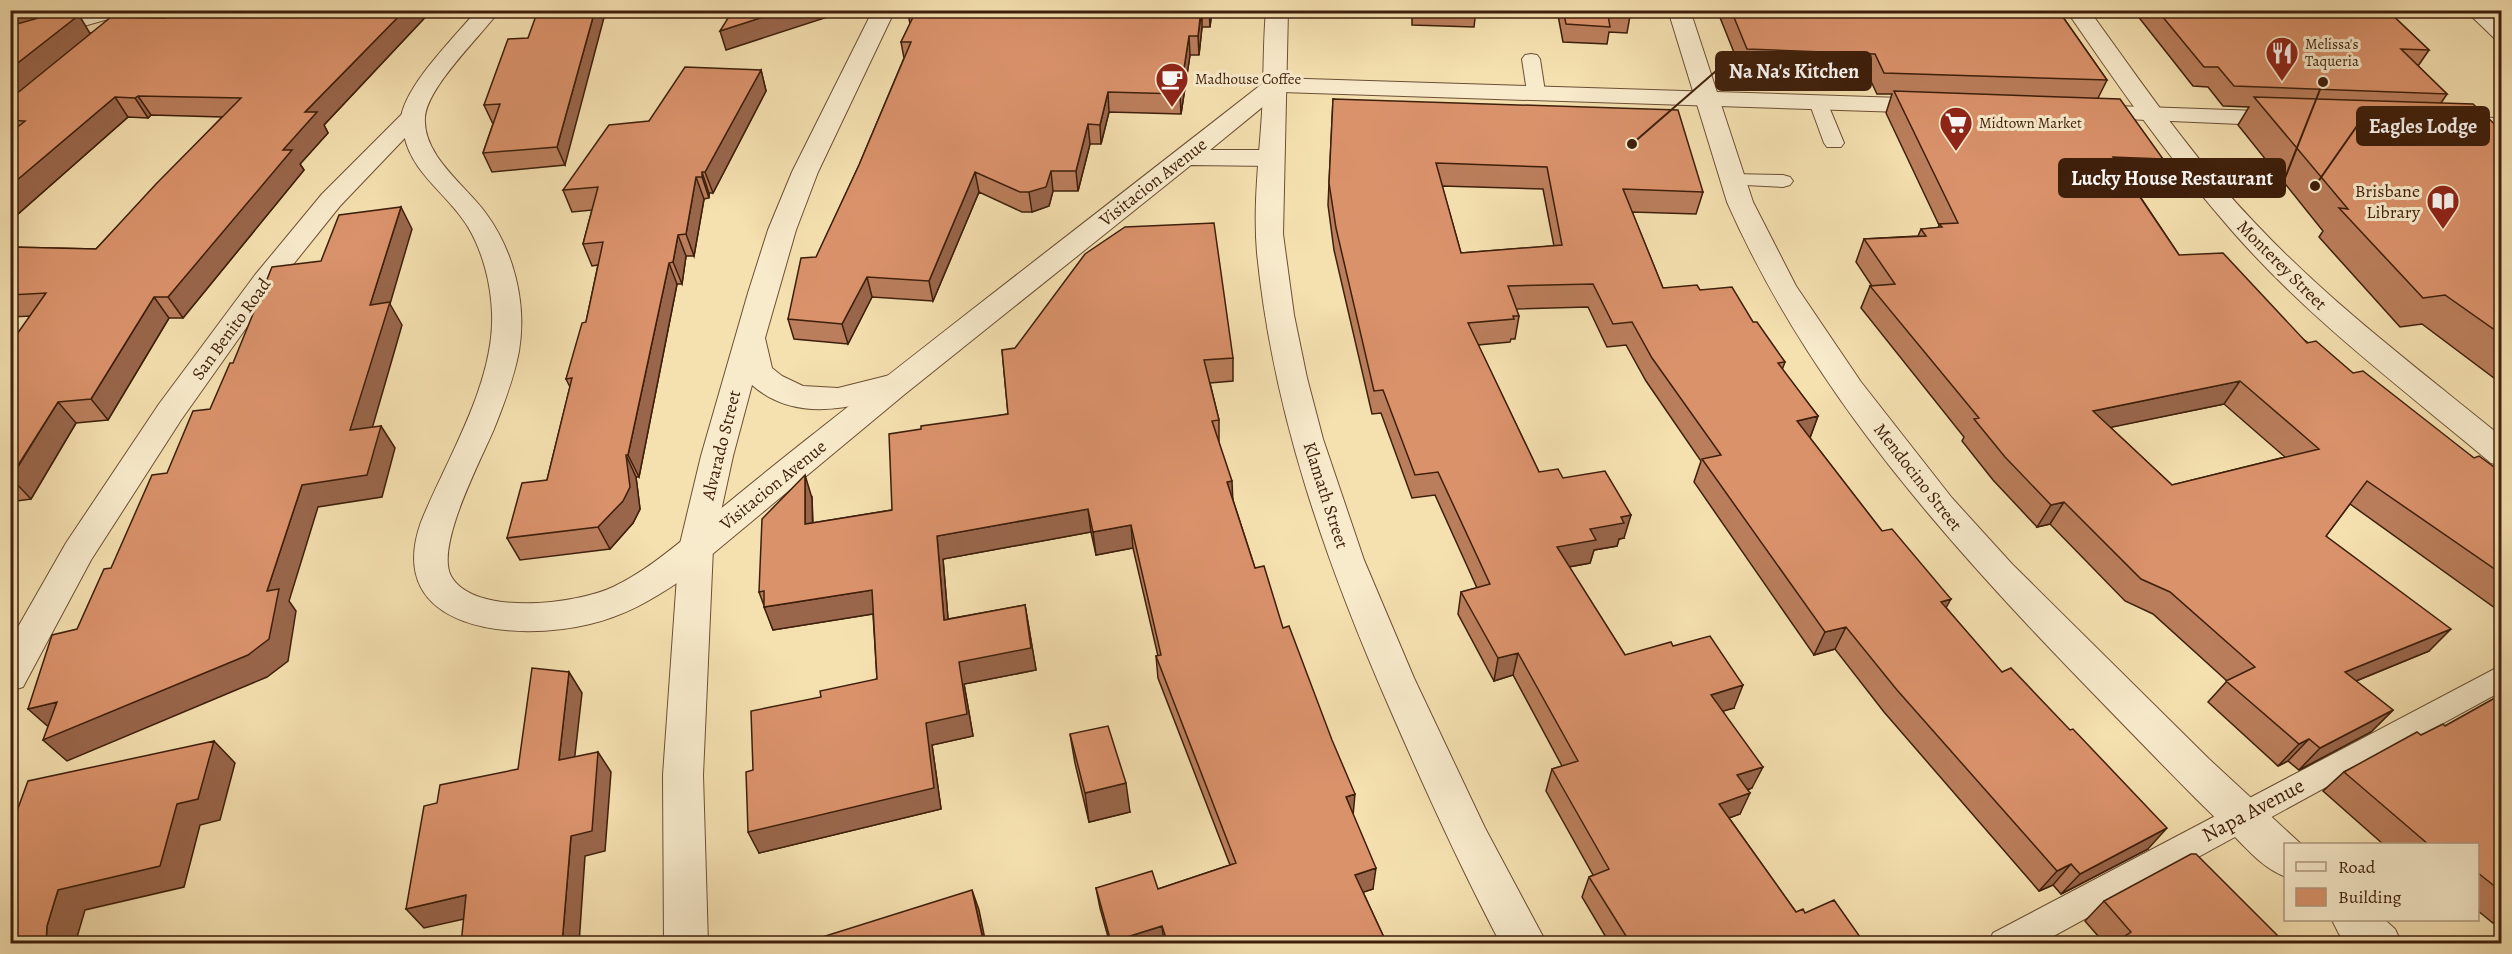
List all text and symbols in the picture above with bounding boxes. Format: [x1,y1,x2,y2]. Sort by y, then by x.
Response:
place label: Melissa's Taqueria [2305,34,2359,71]
restaurant icon: Melissa's Taqueria [2264,35,2300,82]
callout: Na Na's Kitchen [1716,52,1871,90]
text: Na Na's Kitchen [1729,58,1859,85]
cafe icon: Madhouse Coffee [1154,61,1190,108]
place label: Madhouse Coffee [1195,69,1301,89]
supermarket icon: Midtown Market [1938,105,1974,152]
callout: Eagles Lodge [2357,107,2489,145]
place label: Midtown Market [1979,113,2082,133]
text: Eagles Lodge [2369,113,2477,140]
street label: Visitacion Avenue [1093,132,1212,232]
callout: Lucky House Restaurant [2059,159,2285,197]
text: Lucky House Restaurant [2071,165,2273,192]
place label: Brisbane Library [2355,179,2421,224]
library icon: Brisbane Library [2425,183,2461,230]
street label: Monterey Street [2232,215,2332,315]
street label: San Benito Road [186,273,276,385]
street label: Alvarado Street [696,388,746,503]
street label: Mendocino Street [1868,418,1968,536]
street label: Visitacion Avenue [714,435,831,536]
street label: Klamath Street [1297,439,1355,551]
street label: Napa Avenue [2197,771,2309,849]
legend [2284,843,2479,921]
text: Road [2338,855,2376,879]
text: Building [2338,885,2402,909]

